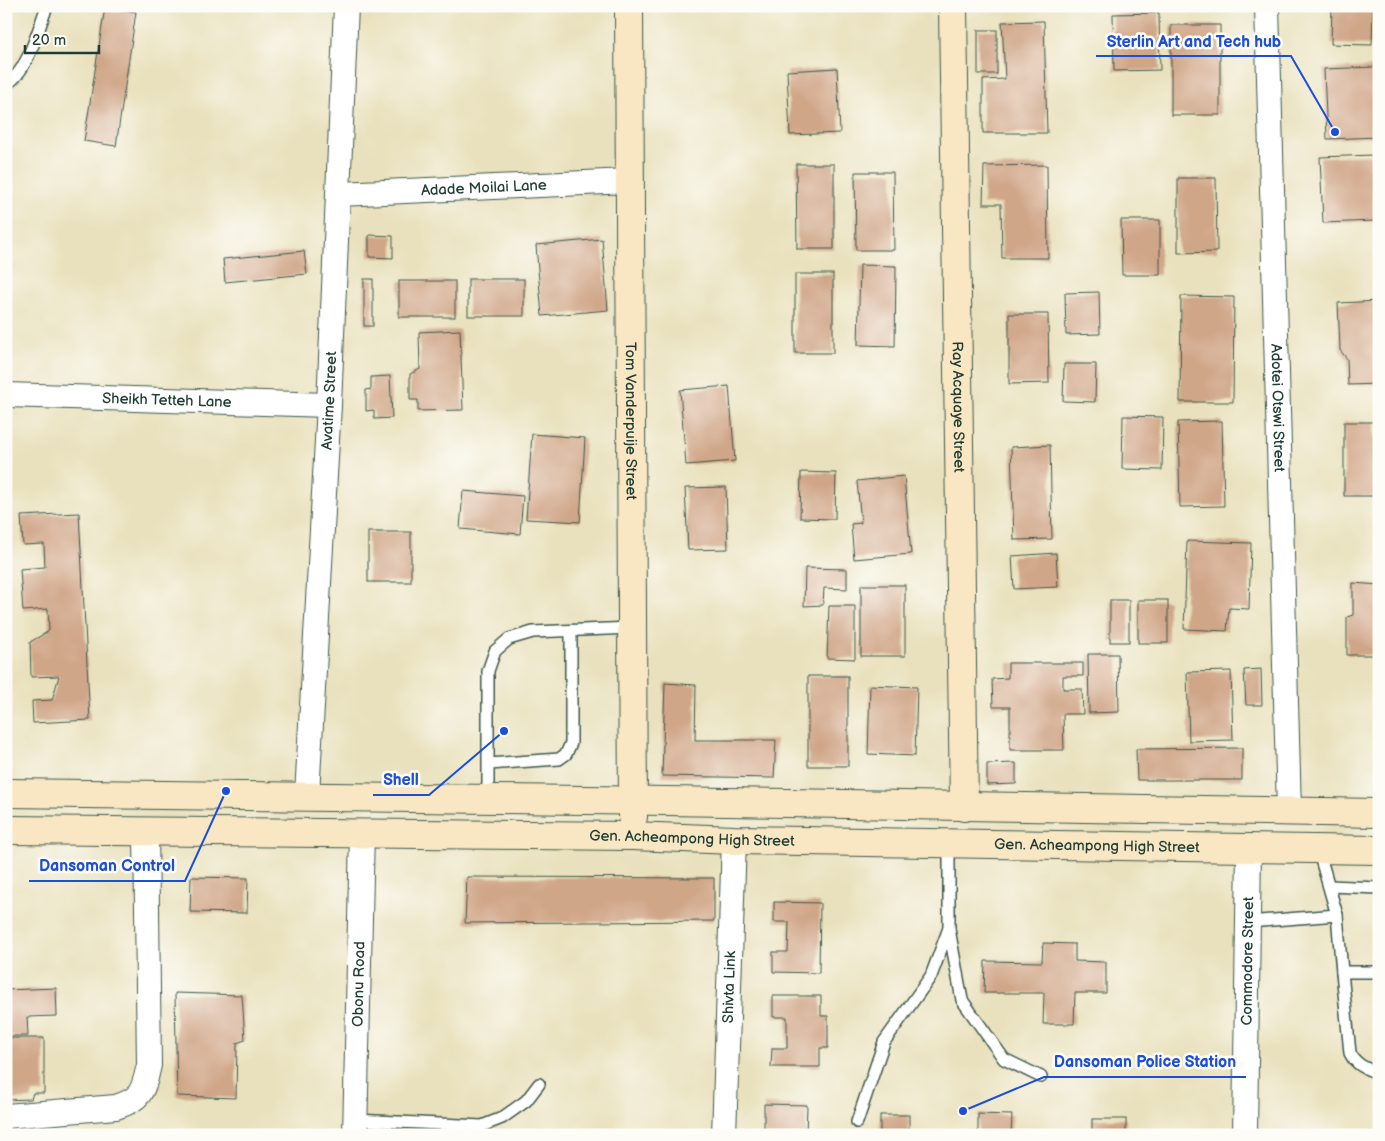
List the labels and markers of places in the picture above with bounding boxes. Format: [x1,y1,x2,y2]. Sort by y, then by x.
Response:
callout: Sterlin Art and Tech hub [1096,25,1291,56]
callout: Shell [373,764,429,795]
callout: Dansoman Control [29,850,185,881]
callout: Dansoman Police Station [1044,1046,1246,1077]

